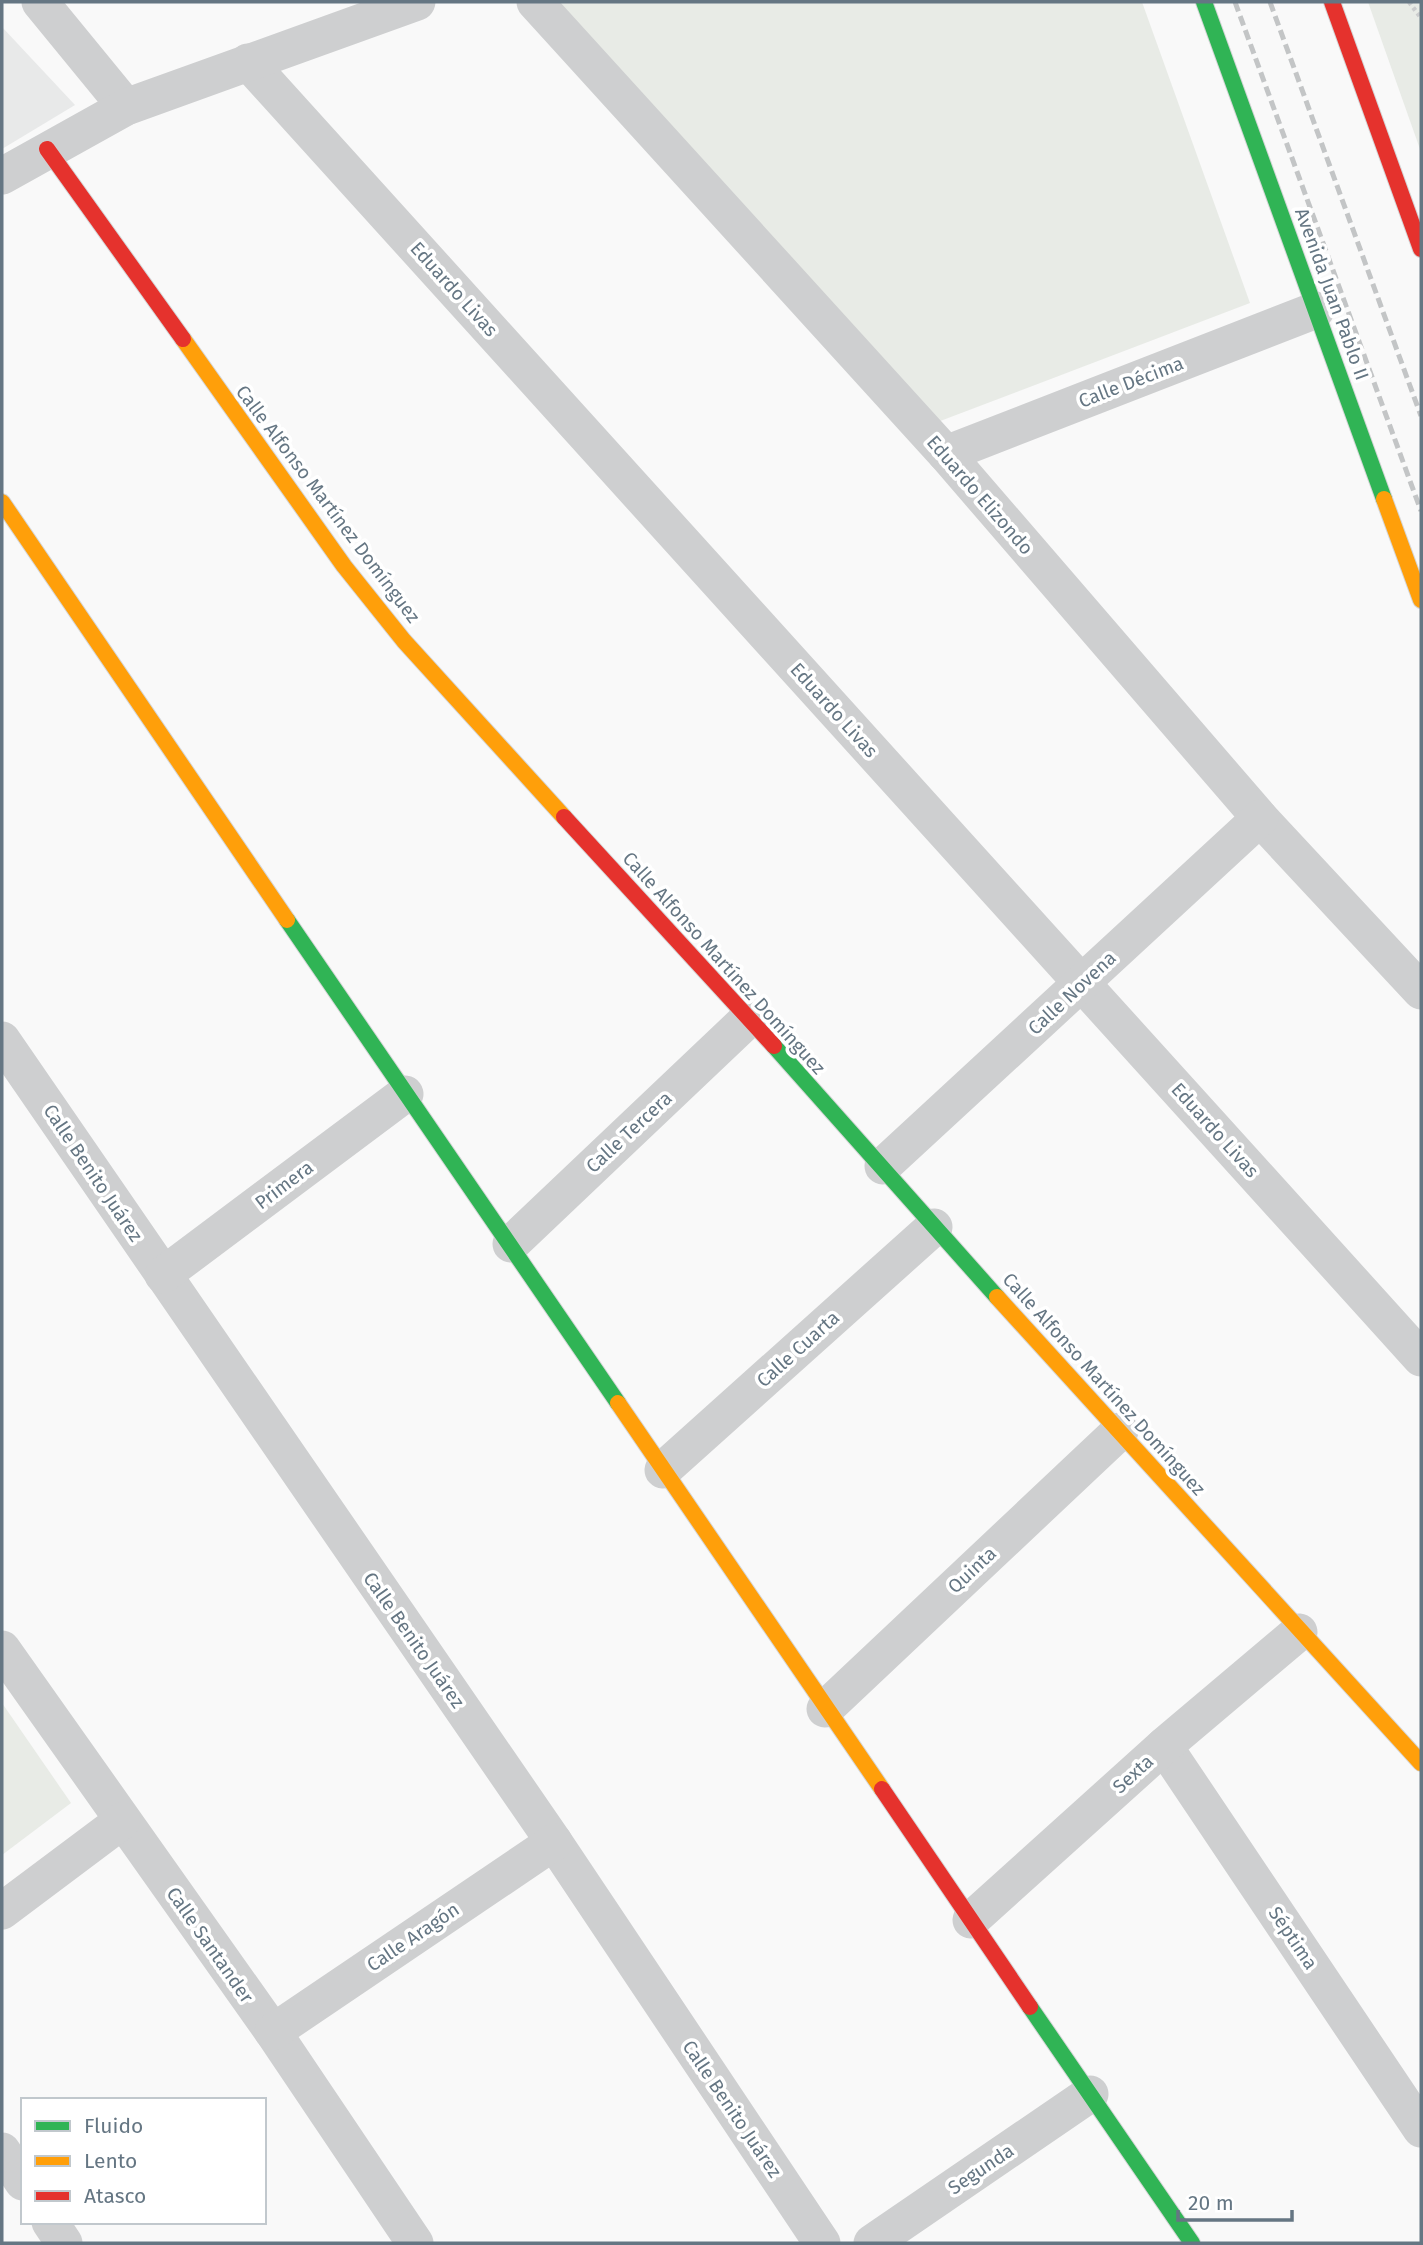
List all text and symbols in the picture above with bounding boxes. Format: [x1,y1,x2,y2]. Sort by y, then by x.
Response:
street label: Avenida Juan Pablo II [1290,205,1374,383]
street label: Eduardo Livas [405,237,503,341]
street label: Calle Décima [1075,351,1187,413]
street label: Calle Alfonso Martínez Domínguez [231,381,425,627]
street label: Eduardo Elizondo [922,431,1038,559]
street label: Eduardo Livas [785,658,883,762]
street label: Calle Alfonso Martínez Domínguez [618,847,830,1079]
street label: Calle Novena [1023,946,1121,1040]
street label: Eduardo Livas [1166,1078,1264,1182]
street label: Calle Tercera [581,1086,677,1178]
street label: Calle Benito Juárez [39,1100,147,1246]
street label: Primera [250,1156,318,1214]
street label: Calle Alfonso Martínez Domínguez [998,1268,1210,1500]
street label: Calle Cuarta [752,1306,844,1392]
street label: Quinta [943,1542,1001,1598]
street label: Calle Benito Juárez [359,1568,469,1712]
street label: Sexta [1108,1750,1158,1798]
street label: Calle Santander [162,1883,259,2008]
street label: Calle Aragón [362,1898,464,1976]
street label: Séptima [1264,1902,1322,1974]
street label: Calle Benito Juárez [678,2036,786,2182]
legend [21,2098,266,2224]
text: Fluido [84,2113,143,2139]
street label: Segunda [944,2139,1018,2199]
text: Lento [84,2148,137,2174]
scale bar [1178,2178,1292,2222]
text: Atasco [84,2183,146,2209]
text: 20 m [1188,2190,1234,2216]

